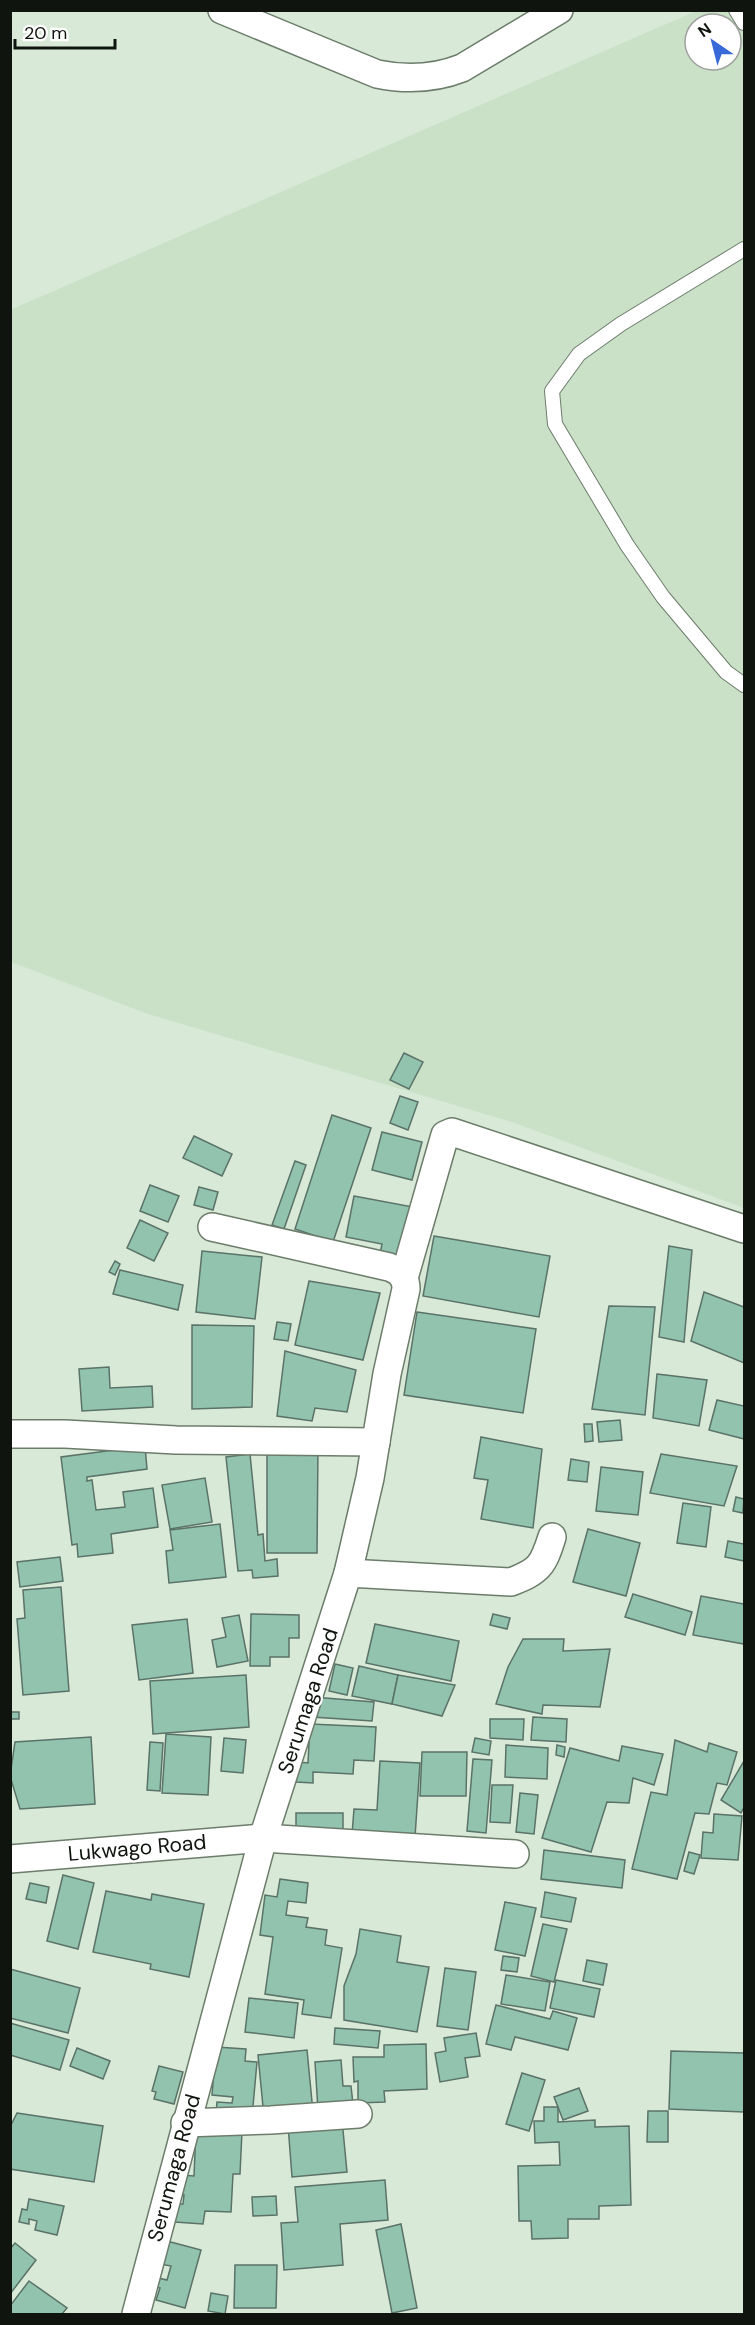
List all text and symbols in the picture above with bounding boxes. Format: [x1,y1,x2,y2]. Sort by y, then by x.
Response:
scale bar [15,12,116,50]
north arrow [683,12,743,72]
text: N [694,18,715,42]
text: 20 m [24,21,67,45]
street label: Serumaga Road [271,1625,345,1777]
street label: Lukwago Road [67,1828,207,1868]
street label: Serumaga Road [141,2091,207,2245]

